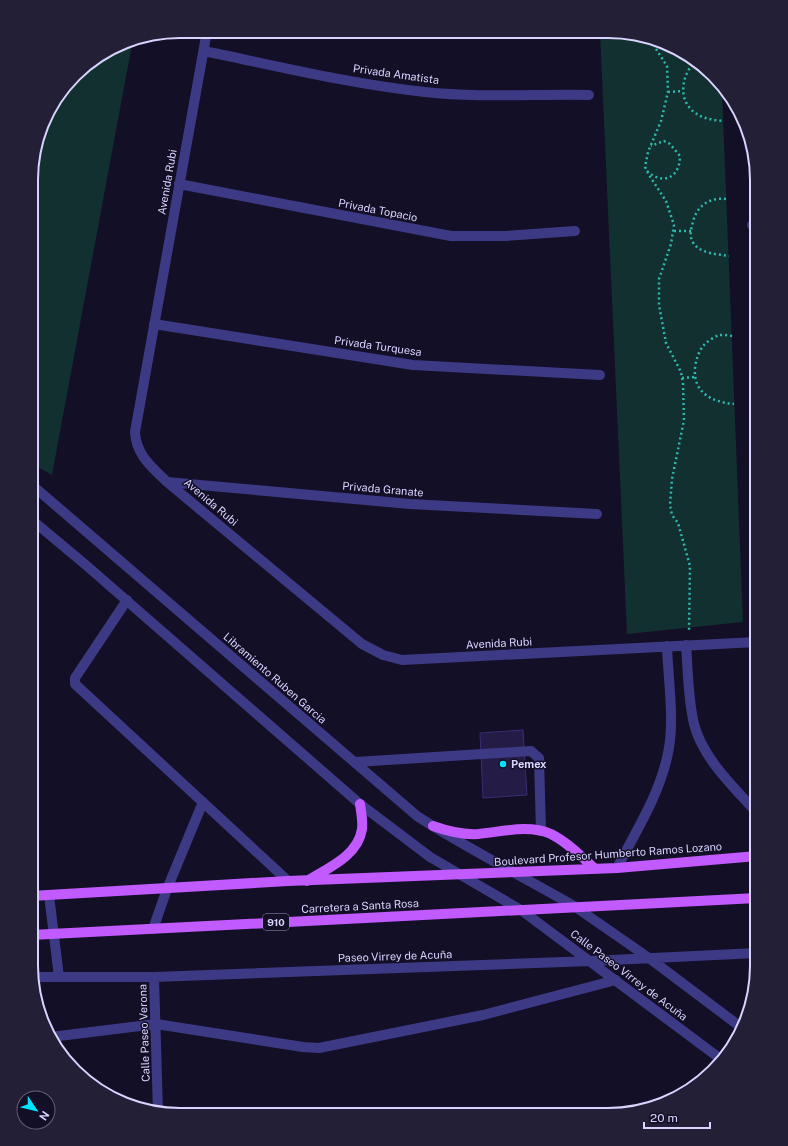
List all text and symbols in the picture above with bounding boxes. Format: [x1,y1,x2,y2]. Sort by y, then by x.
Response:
street label: Privada Amatista [352,62,440,86]
street label: Avenida Rubi [155,148,179,216]
street label: Privada Topacio [337,196,419,224]
street label: Privada Turquesa [333,334,423,358]
street label: Avenida Rubi [182,476,240,528]
street label: Privada Granate [342,479,424,499]
street label: Libramiento Ruben Garcia [221,630,329,726]
street label: Avenida Rubi [466,635,532,651]
place label: Pemex [511,758,547,770]
marker: Pemex [498,759,508,769]
street label: Boulevard Profesor Humberto Ramos Lozano [494,840,722,868]
street label: Carretera a Santa Rosa [301,897,419,915]
road number: 910 [263,914,289,930]
street label: Calle Paseo Virrey de Acuña [568,927,690,1023]
street label: Paseo Virrey de Acuña [338,948,452,964]
street label: Calle Paseo Verona [136,984,152,1082]
north arrow [16,1090,56,1130]
scale bar [644,1104,710,1130]
text: N [37,1109,52,1123]
text: 20 m [650,1111,678,1125]

